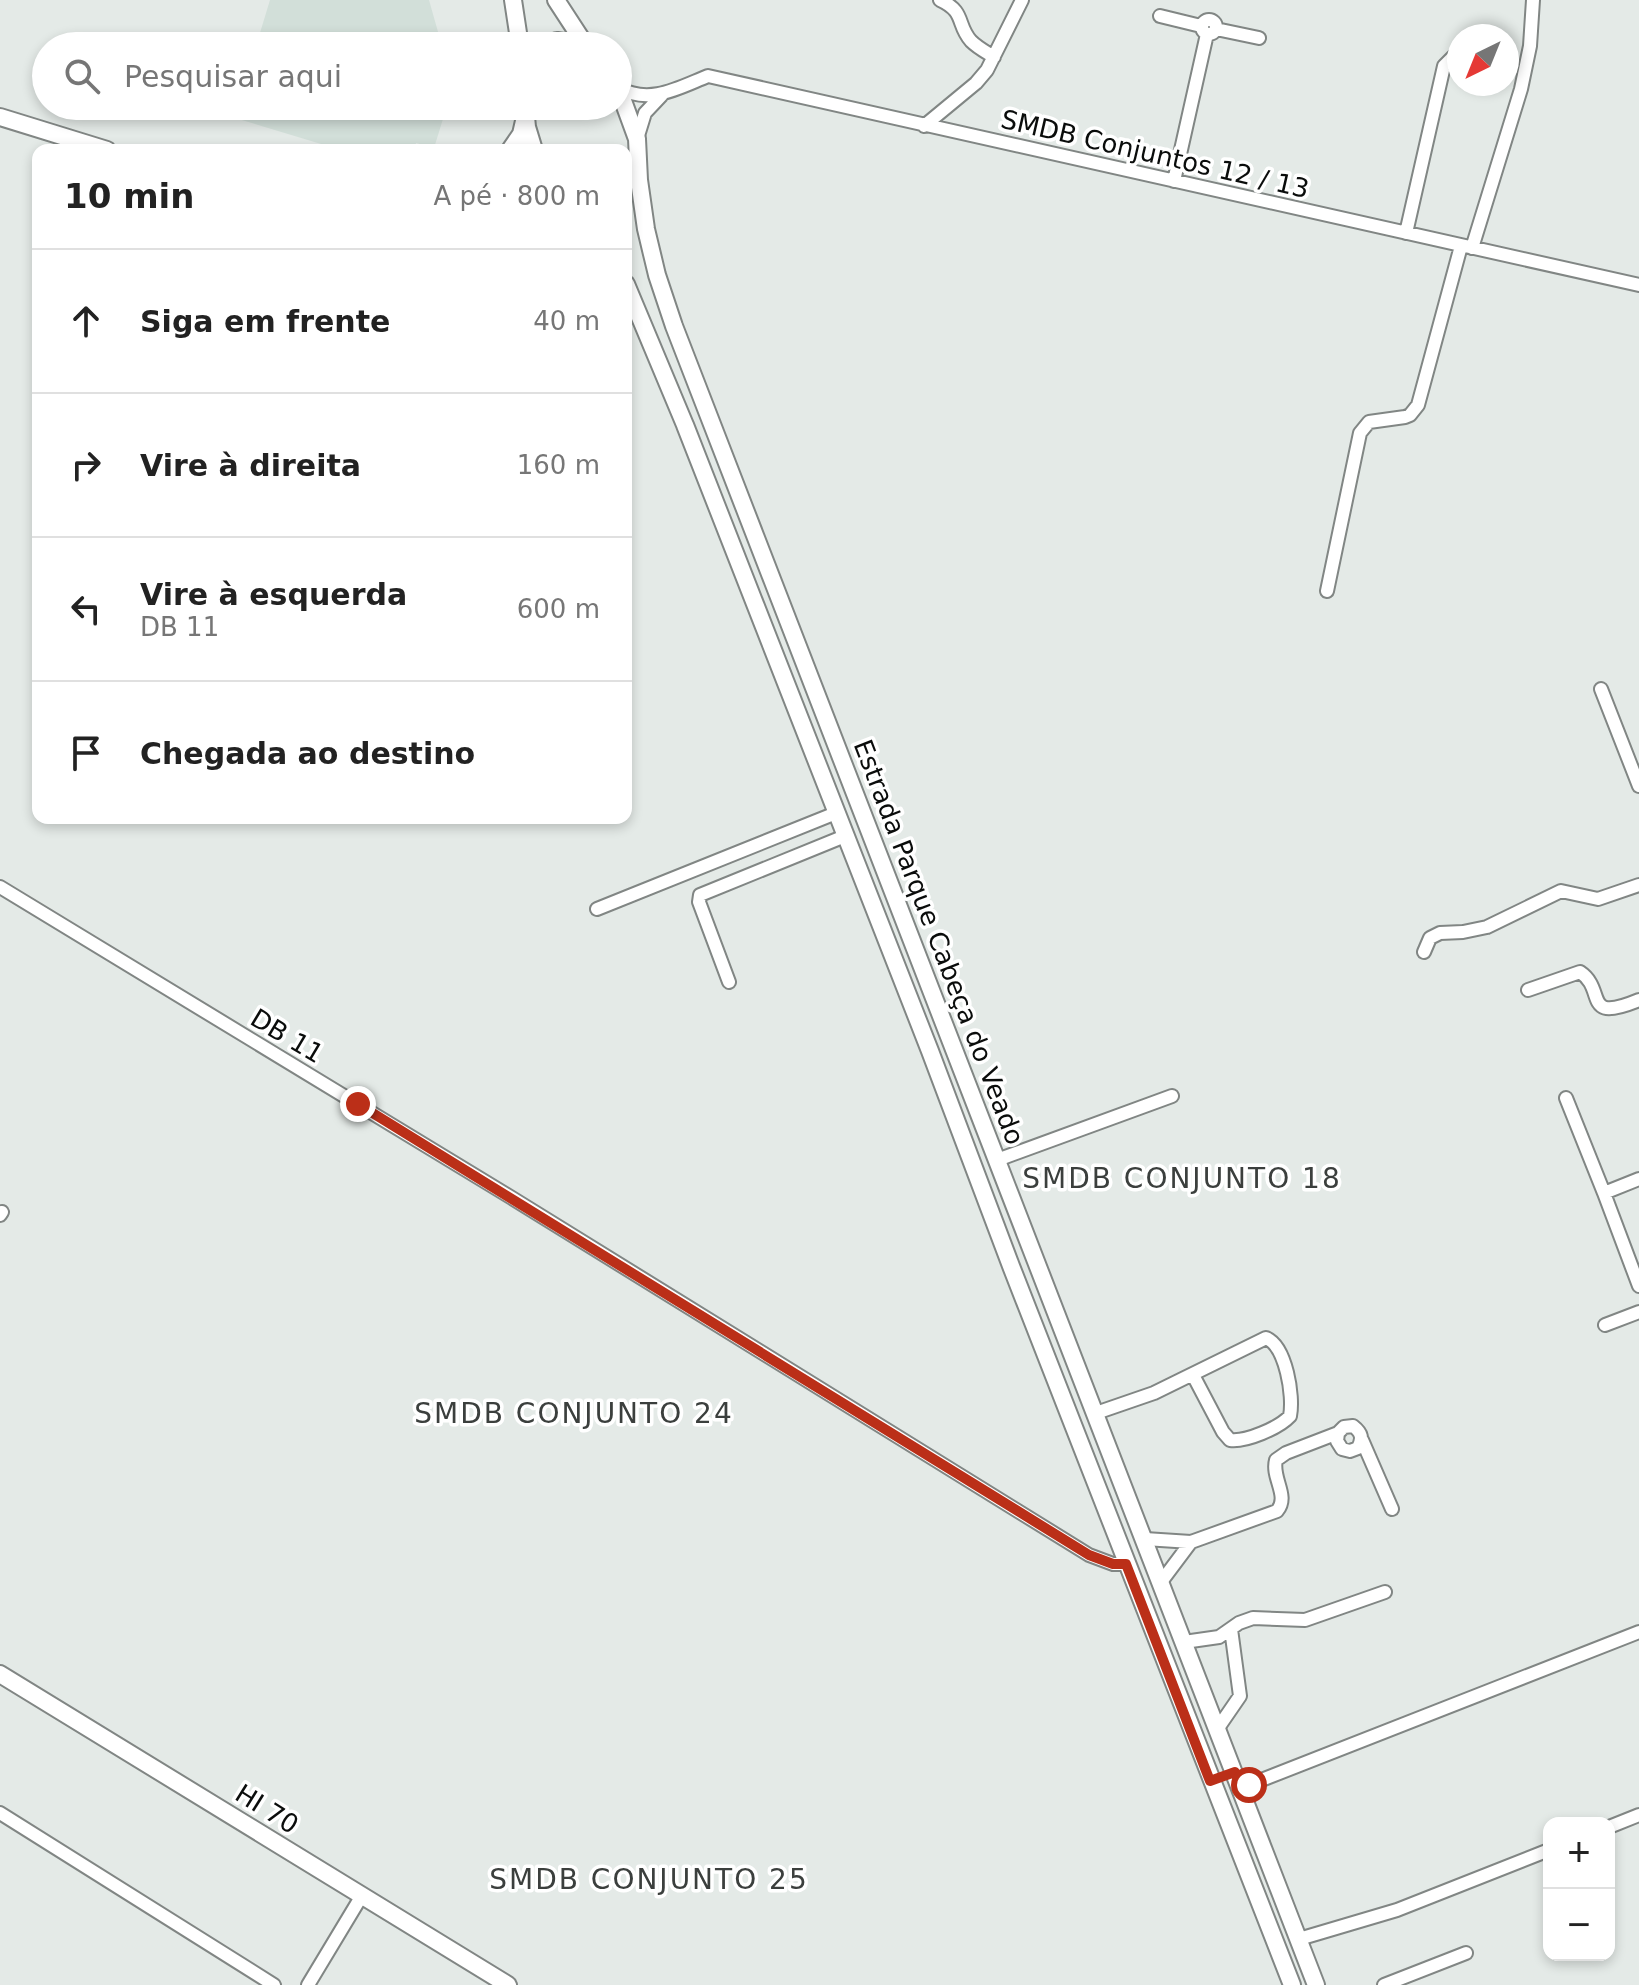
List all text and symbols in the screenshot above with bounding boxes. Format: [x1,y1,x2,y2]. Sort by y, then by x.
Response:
north arrow [1447,24,1519,96]
search box [32,32,632,120]
icon: search [60,54,104,98]
text: Pesquisar aqui [124,59,342,94]
street label: SMDB Conjuntos 12 / 13 [998,104,1312,204]
text: 10 min [64,176,194,216]
text: A pé · 800 m [433,181,600,211]
icon: ahead [64,299,108,343]
text: Siga em frente [140,304,390,339]
text: 40 m [533,306,600,336]
icon: right [64,443,108,487]
text: Vire à direita [140,448,361,483]
text: 160 m [517,450,600,480]
text: Vire à esquerda [140,577,407,612]
icon: left [64,587,108,631]
text: 600 m [517,594,600,624]
text: DB 11 [140,612,219,642]
icon: arrive [64,731,108,775]
street label: Estrada Parque Cabeça do Veado [848,735,1030,1149]
text: Chegada ao destino [140,736,475,771]
street label: DB 11 [245,1003,329,1069]
route end [340,1086,376,1122]
district label: SMDB CONJUNTO 18 [1022,1162,1342,1195]
district label: SMDB CONJUNTO 24 [414,1397,734,1430]
route start [1231,1767,1267,1803]
street label: HI 70 [230,1778,304,1840]
map controls [1543,1817,1615,1961]
button: + [1543,1817,1615,1889]
district label: SMDB CONJUNTO 25 [489,1863,809,1896]
button: − [1543,1889,1615,1961]

